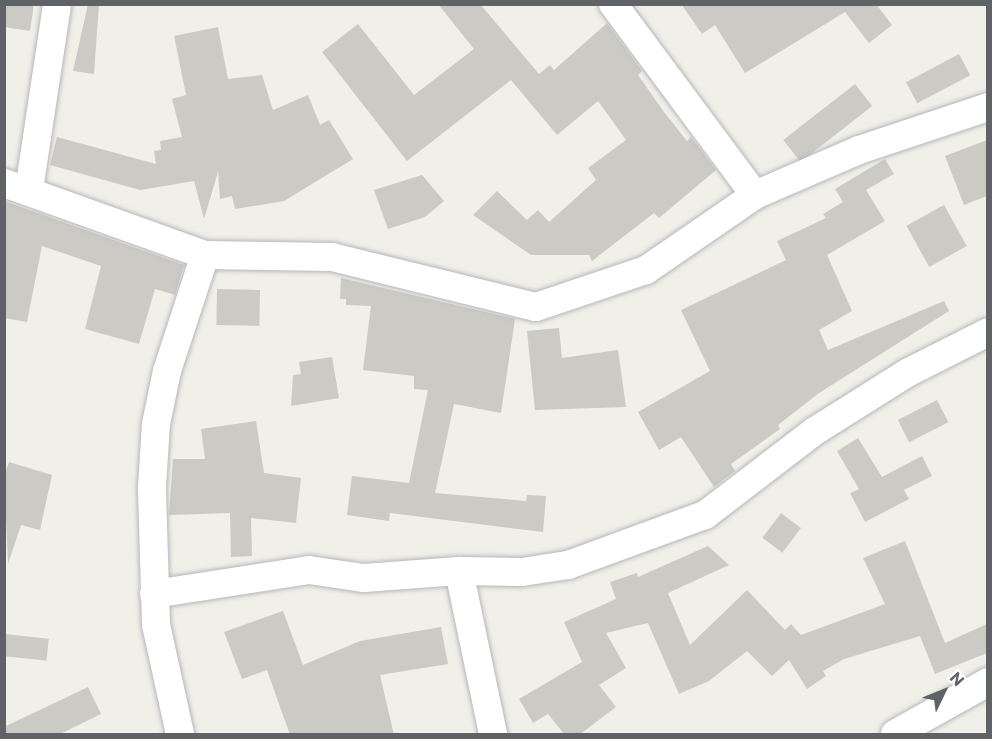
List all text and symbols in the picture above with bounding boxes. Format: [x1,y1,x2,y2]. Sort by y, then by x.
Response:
north arrow [914,661,974,721]
text: N [946,668,969,689]

